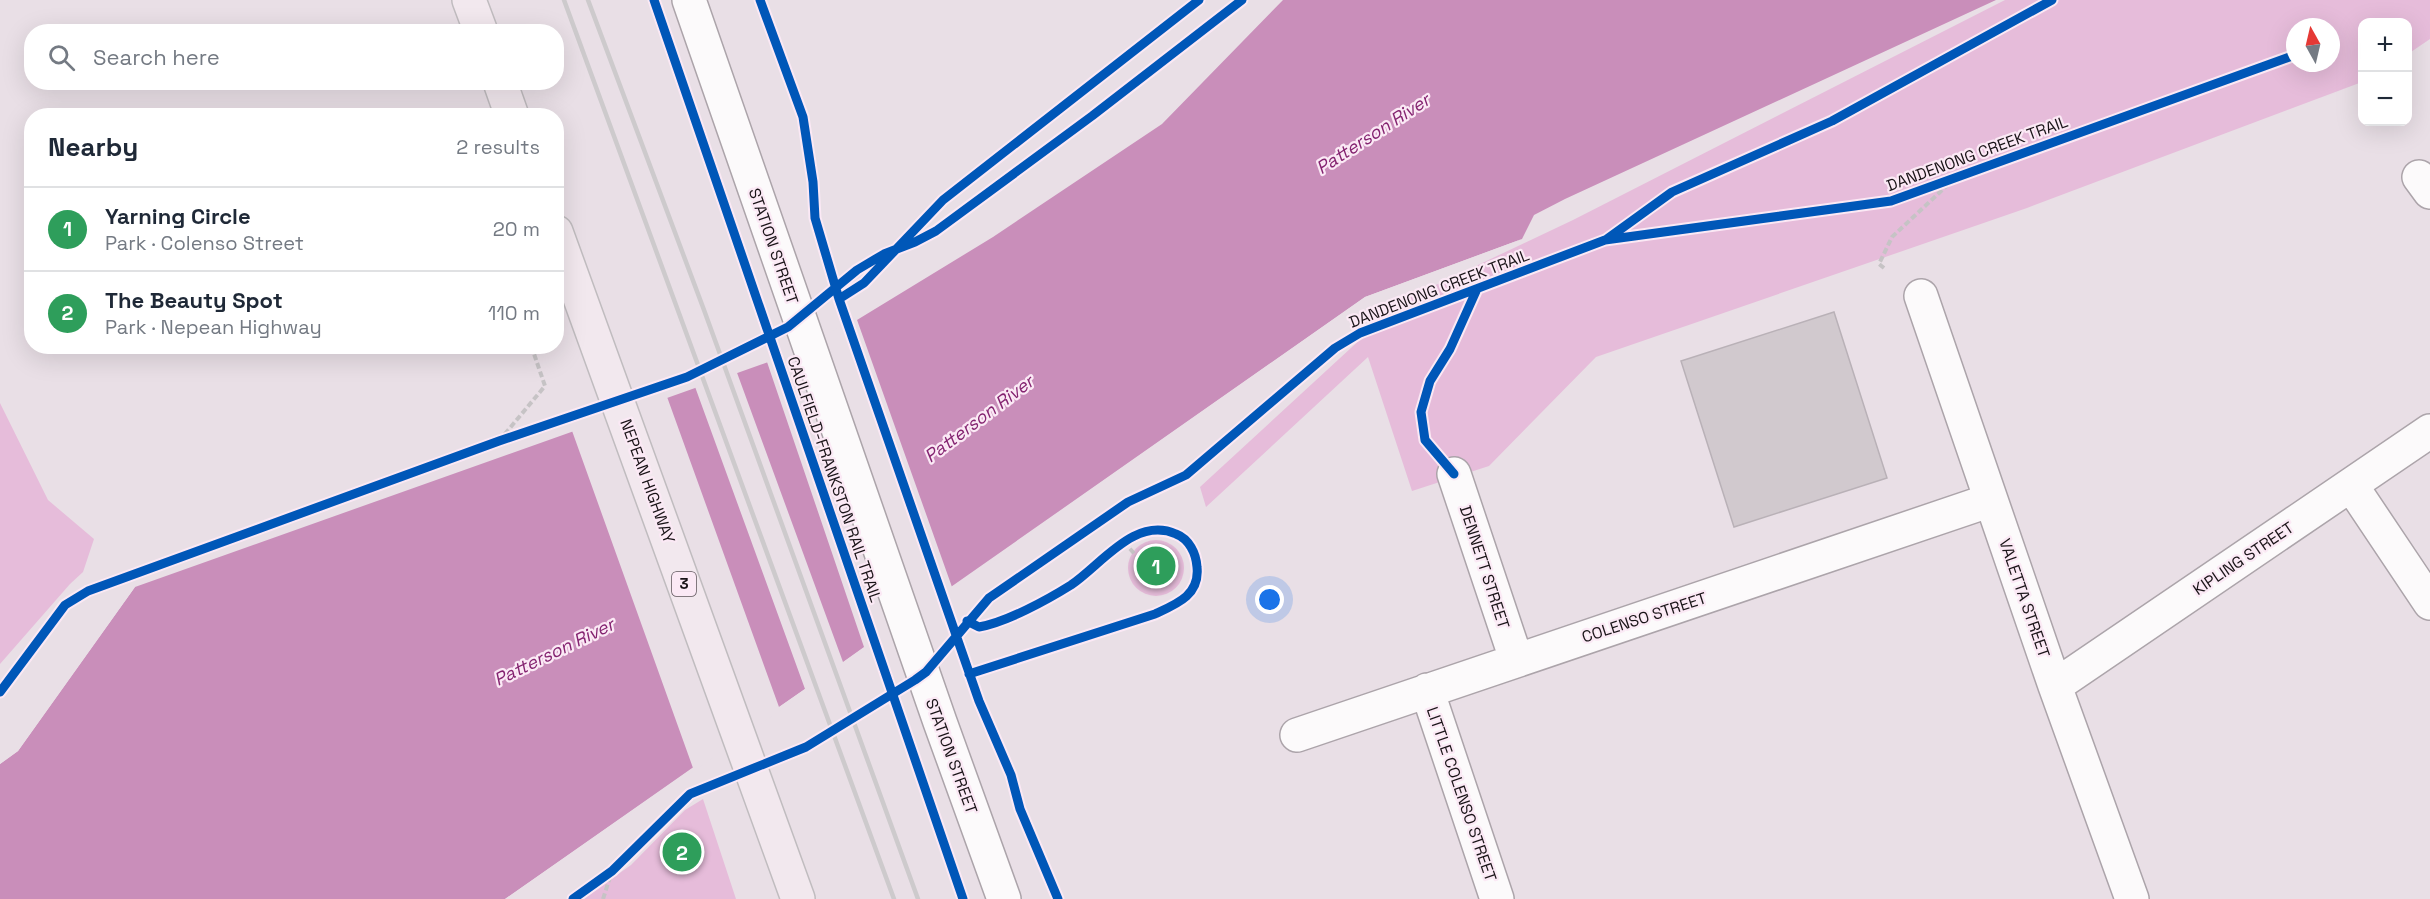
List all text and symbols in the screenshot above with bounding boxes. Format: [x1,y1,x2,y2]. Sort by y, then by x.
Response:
north arrow [2286,18,2340,72]
map controls [2358,18,2412,126]
button: + [2358,18,2412,72]
search box [24,24,564,90]
icon: search [45,41,78,74]
text: Search here [93,43,220,71]
button: − [2358,72,2412,126]
water label: Patterson River [1311,87,1436,179]
street label: DANDENONG CREEK TRAIL [1884,111,2071,196]
text: Nearby [48,130,138,164]
text: 2 results [456,134,540,160]
street label: STATION STREET [744,185,803,307]
text: Yarning Circle [105,202,251,230]
text: 1 [63,216,72,242]
text: 20 m [493,216,540,242]
text: Park · Colenso Street [105,230,304,256]
street label: DANDENONG CREEK TRAIL [1346,244,1533,333]
text: The Beauty Spot [105,286,283,314]
text: 2 [62,300,73,326]
text: 110 m [488,300,540,326]
text: Park · Nepean Highway [105,314,322,340]
street label: CAULFIELD-FRANKSTON RAIL TRAIL [782,353,887,605]
water label: Patterson River [919,369,1040,467]
street label: NEPEAN HIGHWAY [615,416,680,546]
street label: DENNETT STREET [1455,503,1514,632]
street label: KIPLING STREET [2189,517,2298,600]
street label: VALETTA STREET [1994,536,2055,661]
pin: 1 [1136,544,1176,588]
road number: 3 [672,572,696,596]
your location [1255,585,1284,614]
street label: COLENSO STREET [1579,587,1709,648]
water label: Patterson River [490,612,620,691]
street label: STATION STREET [921,696,982,817]
street label: LITTLE COLENSO STREET [1422,704,1501,884]
pin: 2 [662,830,702,874]

